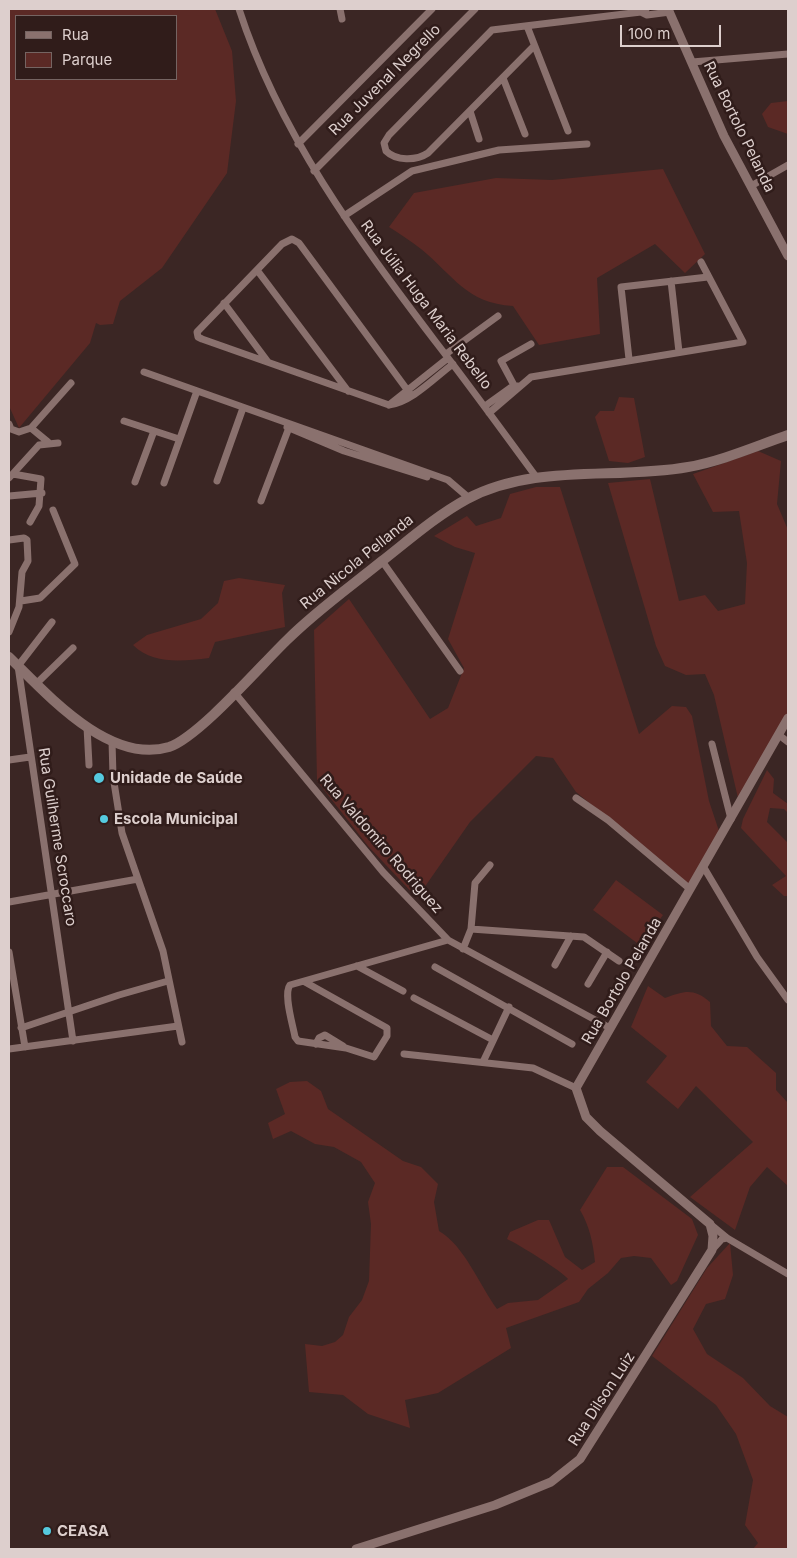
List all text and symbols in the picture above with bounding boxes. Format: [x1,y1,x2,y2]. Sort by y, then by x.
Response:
legend [15,15,178,80]
scale bar [622,15,723,47]
street label: Rua Juvenal Negrello [326,21,444,139]
text: 100 m [628,24,670,43]
text: Rua [62,25,89,44]
text: Parque [62,50,112,69]
street label: Rua Bortolo Pelanda [700,59,778,195]
street label: Rua Júlia Huga Maria Rebello [357,217,495,393]
street label: Rua Nicola Pellanda [297,511,417,613]
street label: Rua Guilherme Scroccaro [34,746,80,928]
place label: Unidade de Saúde [110,769,243,787]
marker: Unidade de Saúde [92,771,106,785]
street label: Rua Valdomiro Rodriguez [316,771,446,917]
place label: Escola Municipal [114,810,238,828]
marker: Escola Municipal [98,813,110,825]
street label: Rua Bortolo Pelanda [578,914,666,1048]
street label: Rua Dilson Luiz [565,1349,639,1449]
place label: CEASA [57,1522,109,1540]
marker: CEASA [41,1525,53,1537]

